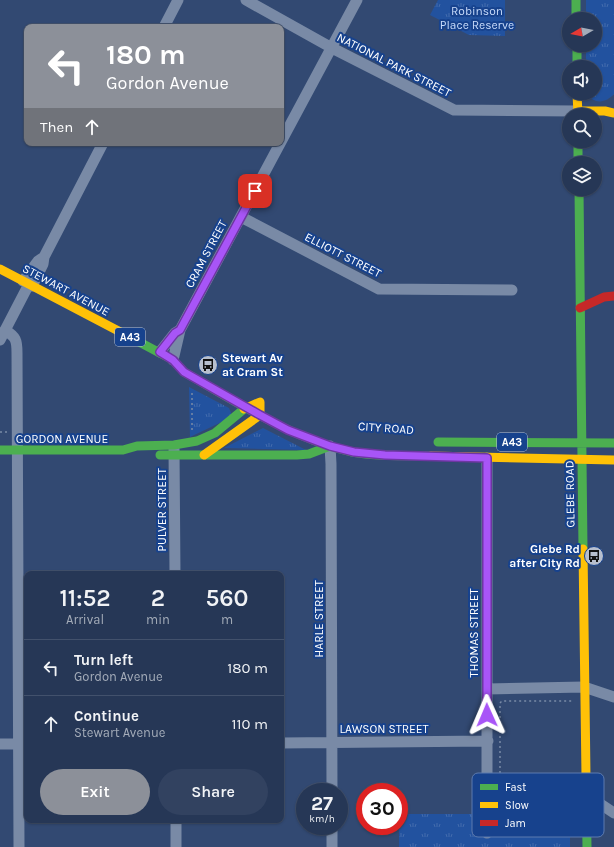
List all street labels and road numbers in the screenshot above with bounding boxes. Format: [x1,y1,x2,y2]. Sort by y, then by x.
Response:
street label: NATIONAL PARK STREET [335,30,453,100]
street label: CRAM STREET [182,218,230,290]
street label: ELLIOTT STREET [302,230,384,280]
street label: STEWART AVENUE [20,261,112,319]
road number: A43 [115,328,145,346]
street label: CITY ROAD [358,419,415,437]
street label: GORDON AVENUE [16,432,108,446]
road number: A43 [497,433,527,451]
street label: GLEBE ROAD [562,460,578,528]
street label: PULVER STREET [155,468,169,552]
street label: HARLE STREET [312,580,326,658]
street label: THOMAS STREET [467,588,481,678]
street label: LAWSON STREET [339,722,429,736]

